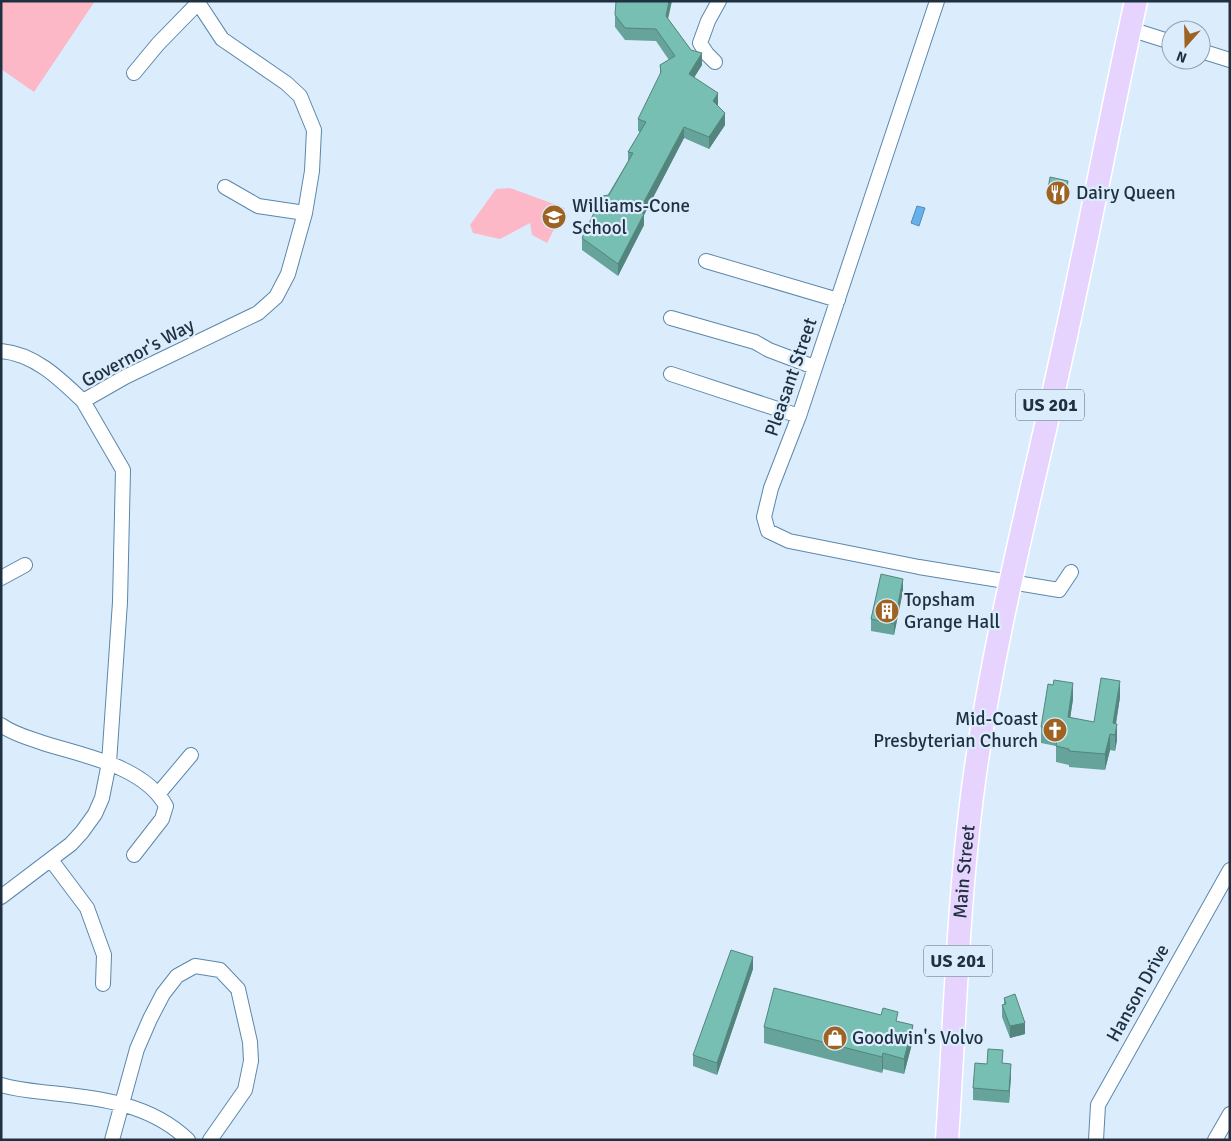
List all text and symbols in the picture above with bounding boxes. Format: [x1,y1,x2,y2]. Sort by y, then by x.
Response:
north arrow [1161,20,1211,70]
text: N [1174,47,1189,66]
restaurant icon: Dairy Queen [1045,180,1071,206]
place label: Dairy Queen [1076,181,1176,205]
place label: Williams-Cone School [572,194,690,240]
school or university icon: Williams-Cone School [541,204,567,230]
street label: Governor's Way [78,313,199,393]
street label: Pleasant Street [759,314,823,440]
road number: US 201 [1016,390,1084,420]
place label: Topsham Grange Hall [904,588,1000,634]
building icon: Topsham Grange Hall [874,598,900,624]
place label: Mid-Coast Presbyterian Church [873,707,1038,753]
church icon: Mid-Coast Presbyterian Church [1042,717,1068,743]
street label: Main Street [948,823,981,919]
street label: Hanson Drive [1101,940,1175,1046]
road number: US 201 [924,946,992,976]
shop icon: Goodwin's Volvo [822,1025,848,1051]
place label: Goodwin's Volvo [852,1026,984,1050]

